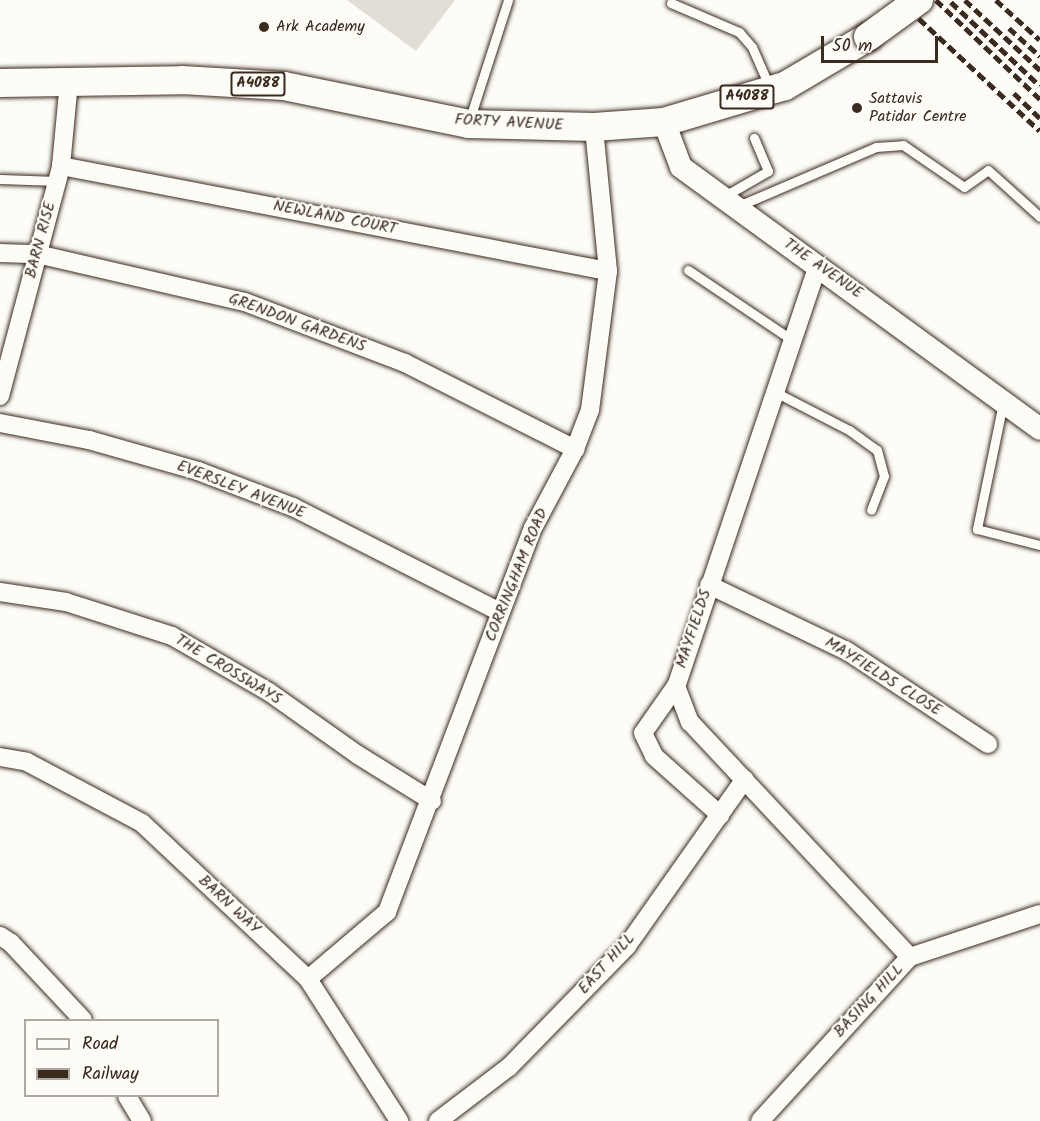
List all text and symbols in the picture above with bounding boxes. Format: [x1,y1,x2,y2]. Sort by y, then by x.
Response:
place label: Ark Academy [276,17,365,37]
marker: Ark Academy [257,20,271,34]
scale bar [824,24,941,62]
text: 50 m [832,32,872,61]
road number: A4088 [230,72,286,96]
road number: A4088 [718,85,776,109]
place label: Sattavis Patidar Centre [869,89,966,127]
marker: Sattavis Patidar Centre [850,101,864,115]
street label: FORTY AVENUE [454,111,564,135]
street label: NEWLAND COURT [272,197,398,239]
street label: BARN RISE [22,200,60,280]
street label: THE AVENUE [780,235,866,303]
street label: GRENDON GARDENS [226,289,368,357]
street label: EVERSLEY AVENUE [174,457,308,523]
street label: CORRINGHAM ROAD [481,505,553,645]
street label: MAYFIELDS [672,587,716,671]
street label: THE CROSSWAYS [171,631,285,709]
street label: MAYFIELDS CLOSE [821,633,945,721]
street label: BARN WAY [194,871,264,939]
street label: EAST HILL [575,929,639,999]
street label: BASING HILL [830,960,908,1042]
legend [24,1019,219,1097]
text: Road [82,1030,118,1059]
text: Railway [82,1060,139,1089]

